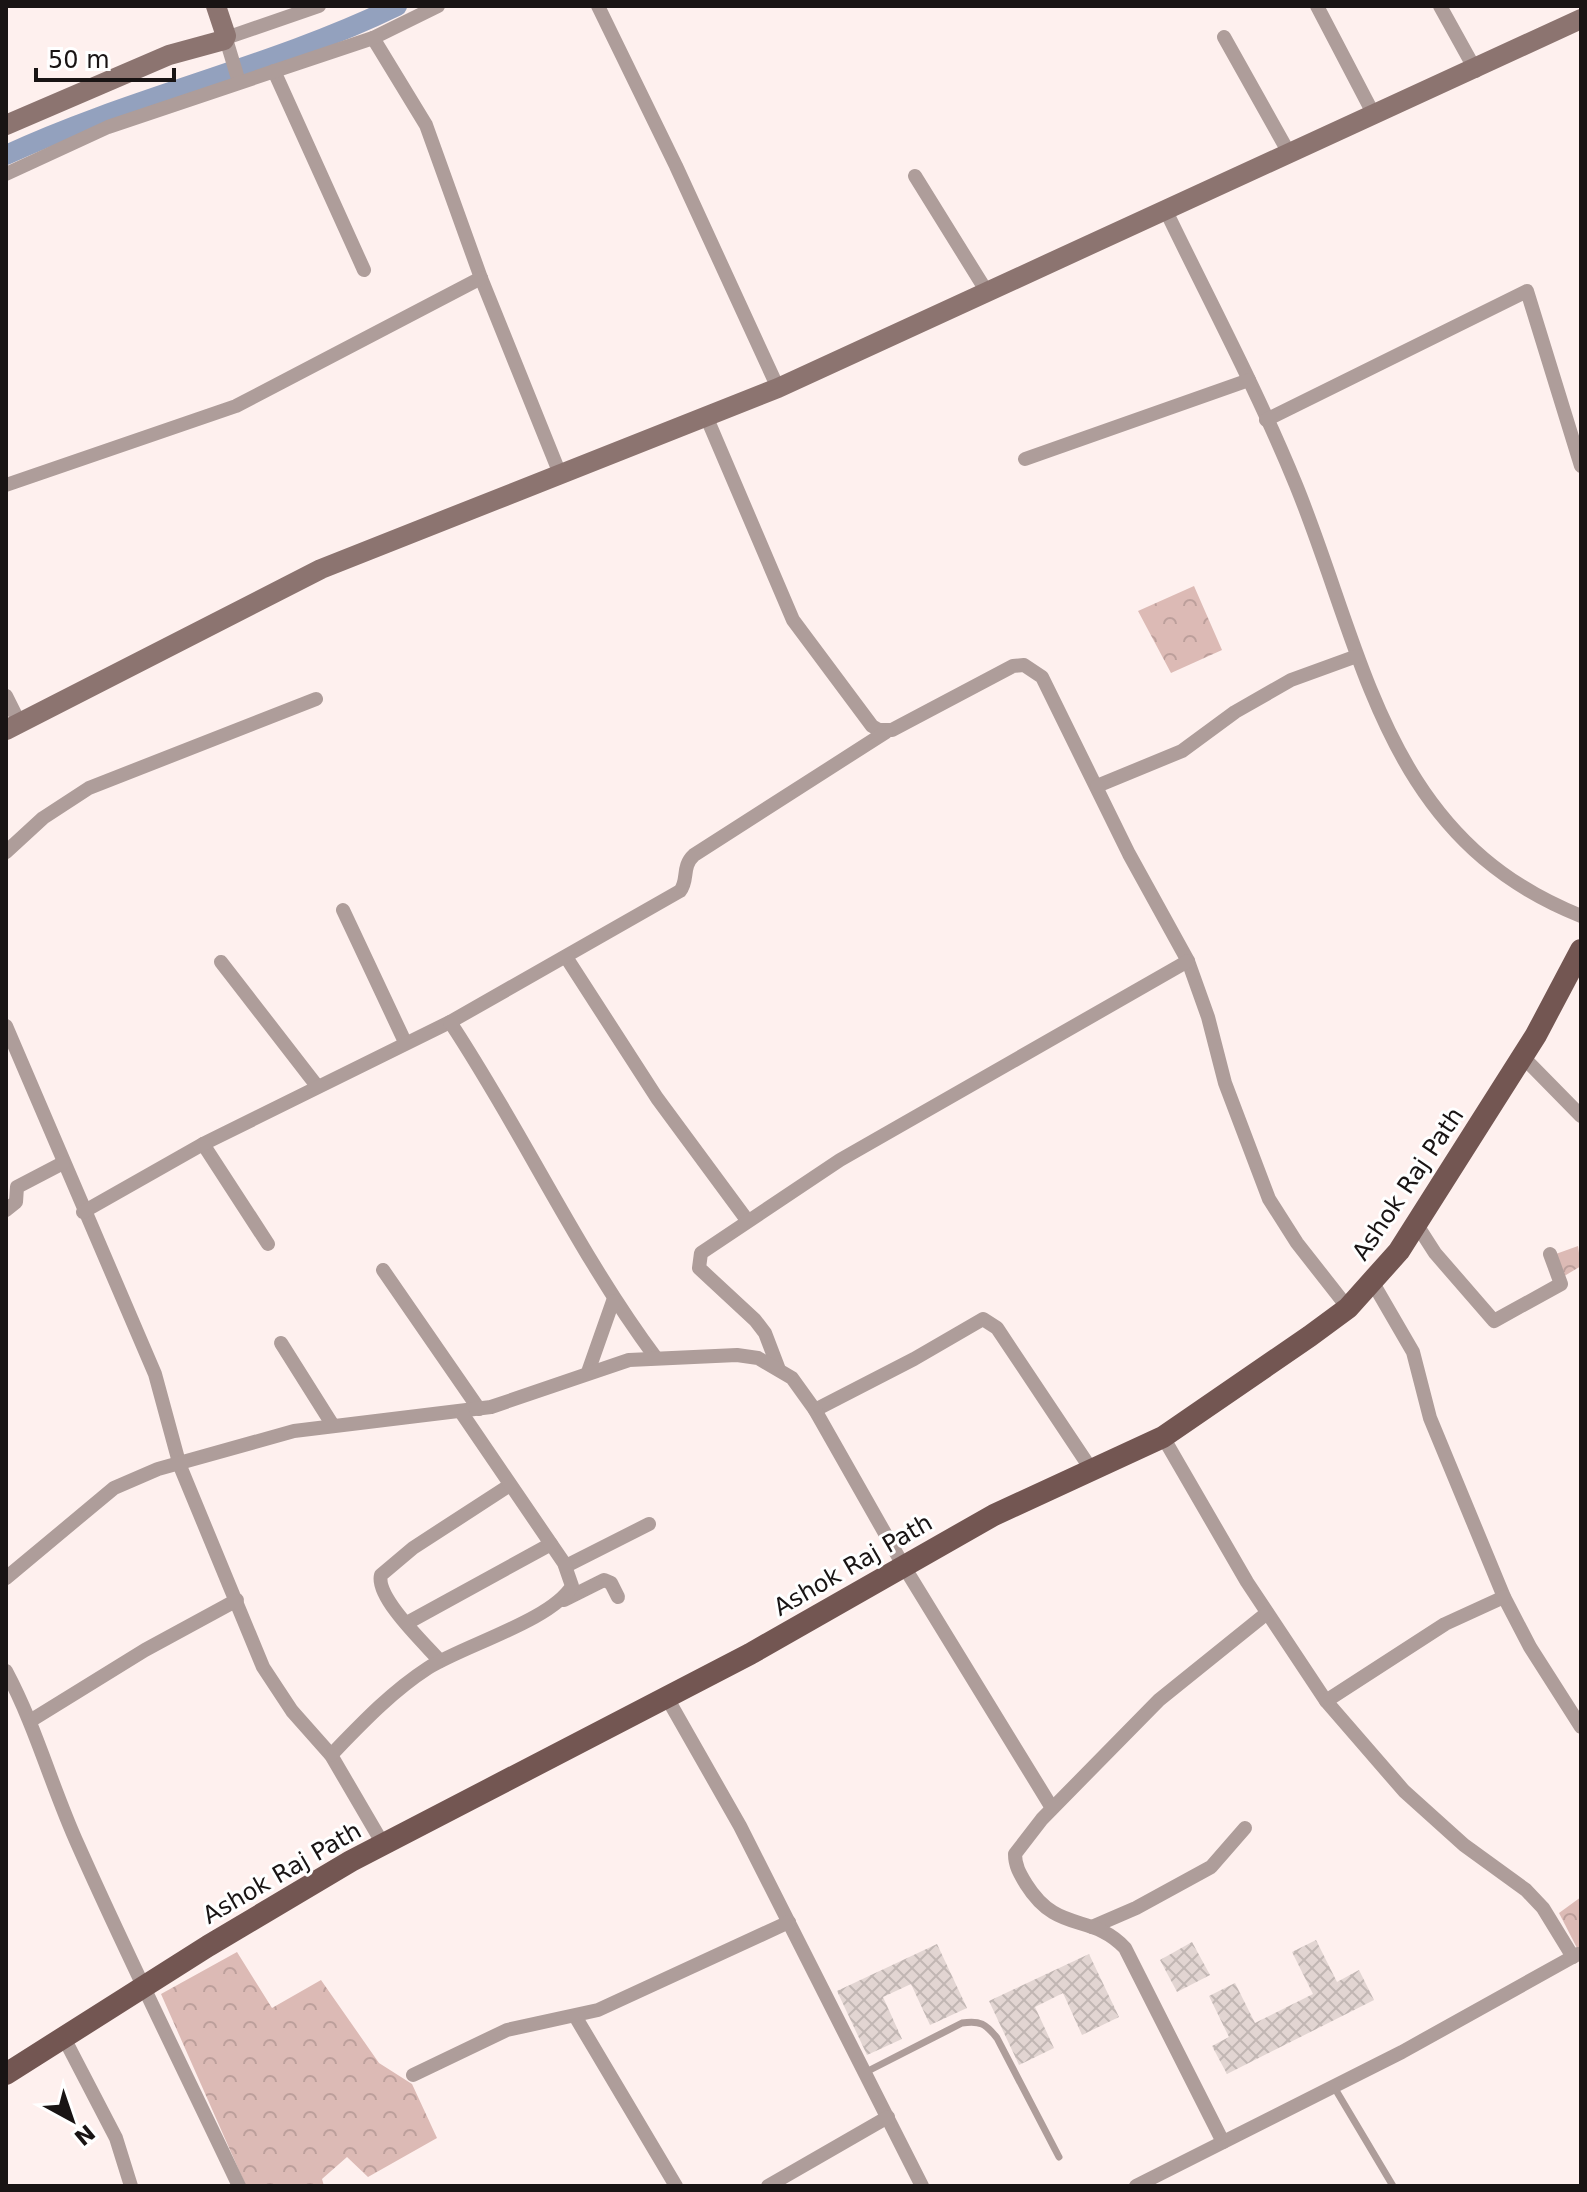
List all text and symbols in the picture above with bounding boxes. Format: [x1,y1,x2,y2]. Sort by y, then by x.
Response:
scale bar [36,32,174,82]
text: 50 m [48,46,110,74]
street label: Ashok Raj Path [1347,1102,1469,1266]
street label: Ashok Raj Path [769,1508,937,1622]
street label: Ashok Raj Path [198,1816,366,1930]
north arrow [32,2080,112,2160]
text: N [69,2119,100,2150]

